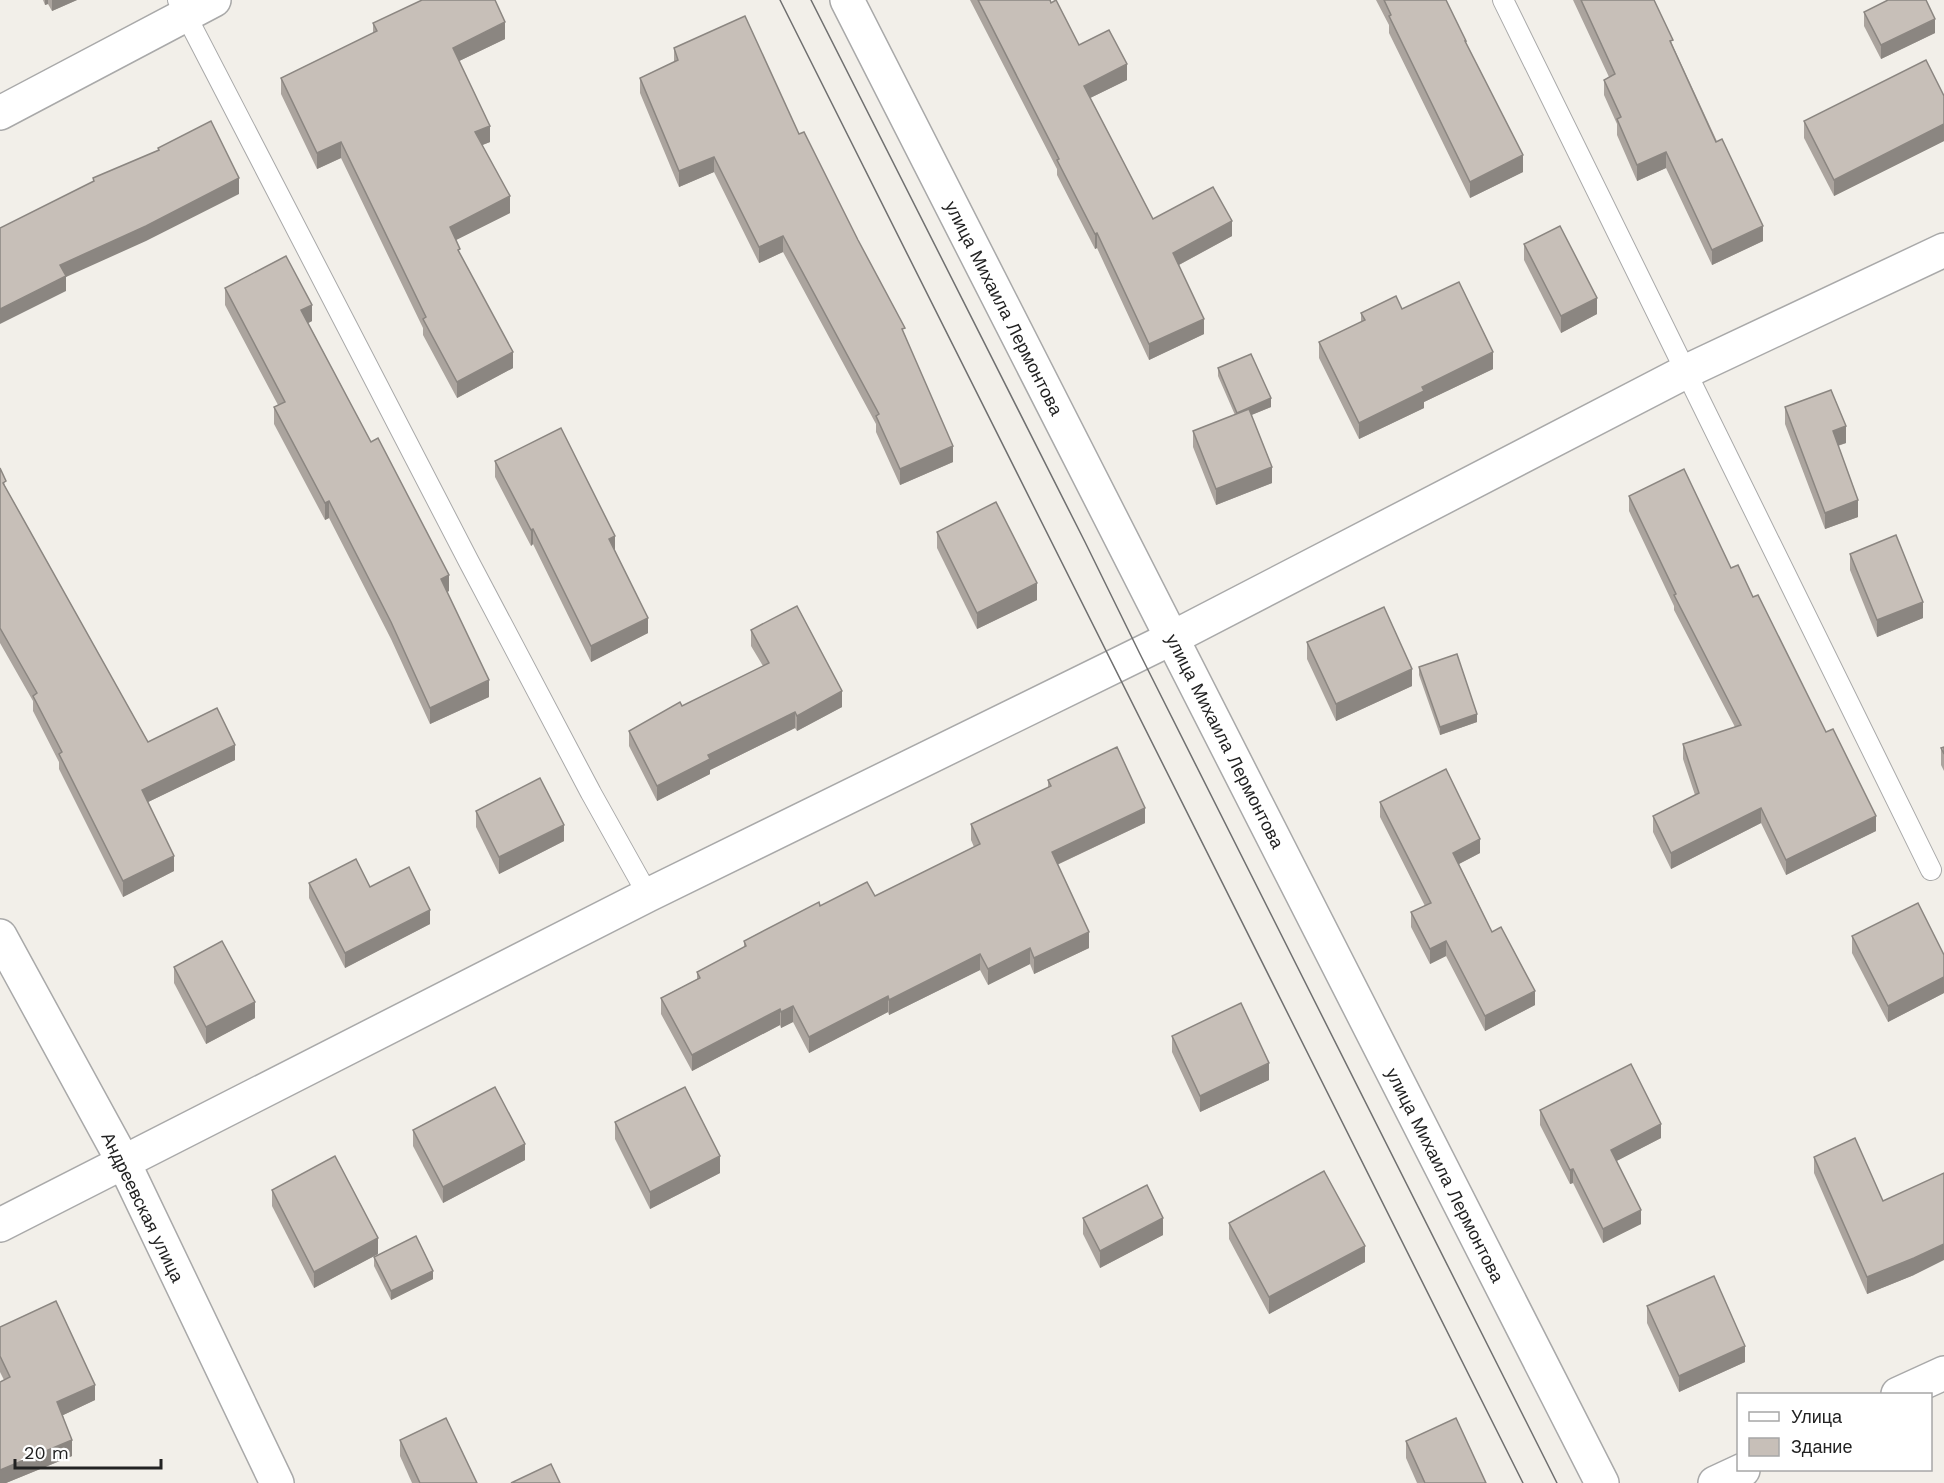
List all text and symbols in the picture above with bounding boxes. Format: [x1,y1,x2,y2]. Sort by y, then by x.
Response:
street label: улица Михаила Лермонтова [941,197,1068,420]
street label: улица Михаила Лермонтова [1162,630,1289,853]
street label: улица Михаила Лермонтова [1382,1064,1509,1287]
street label: Андреевская улица [98,1128,189,1286]
legend [1737,1393,1932,1471]
text: Улица [1791,1406,1843,1427]
scale bar [15,1432,160,1470]
text: Здание [1791,1436,1852,1457]
text: 20 m [24,1442,69,1463]

